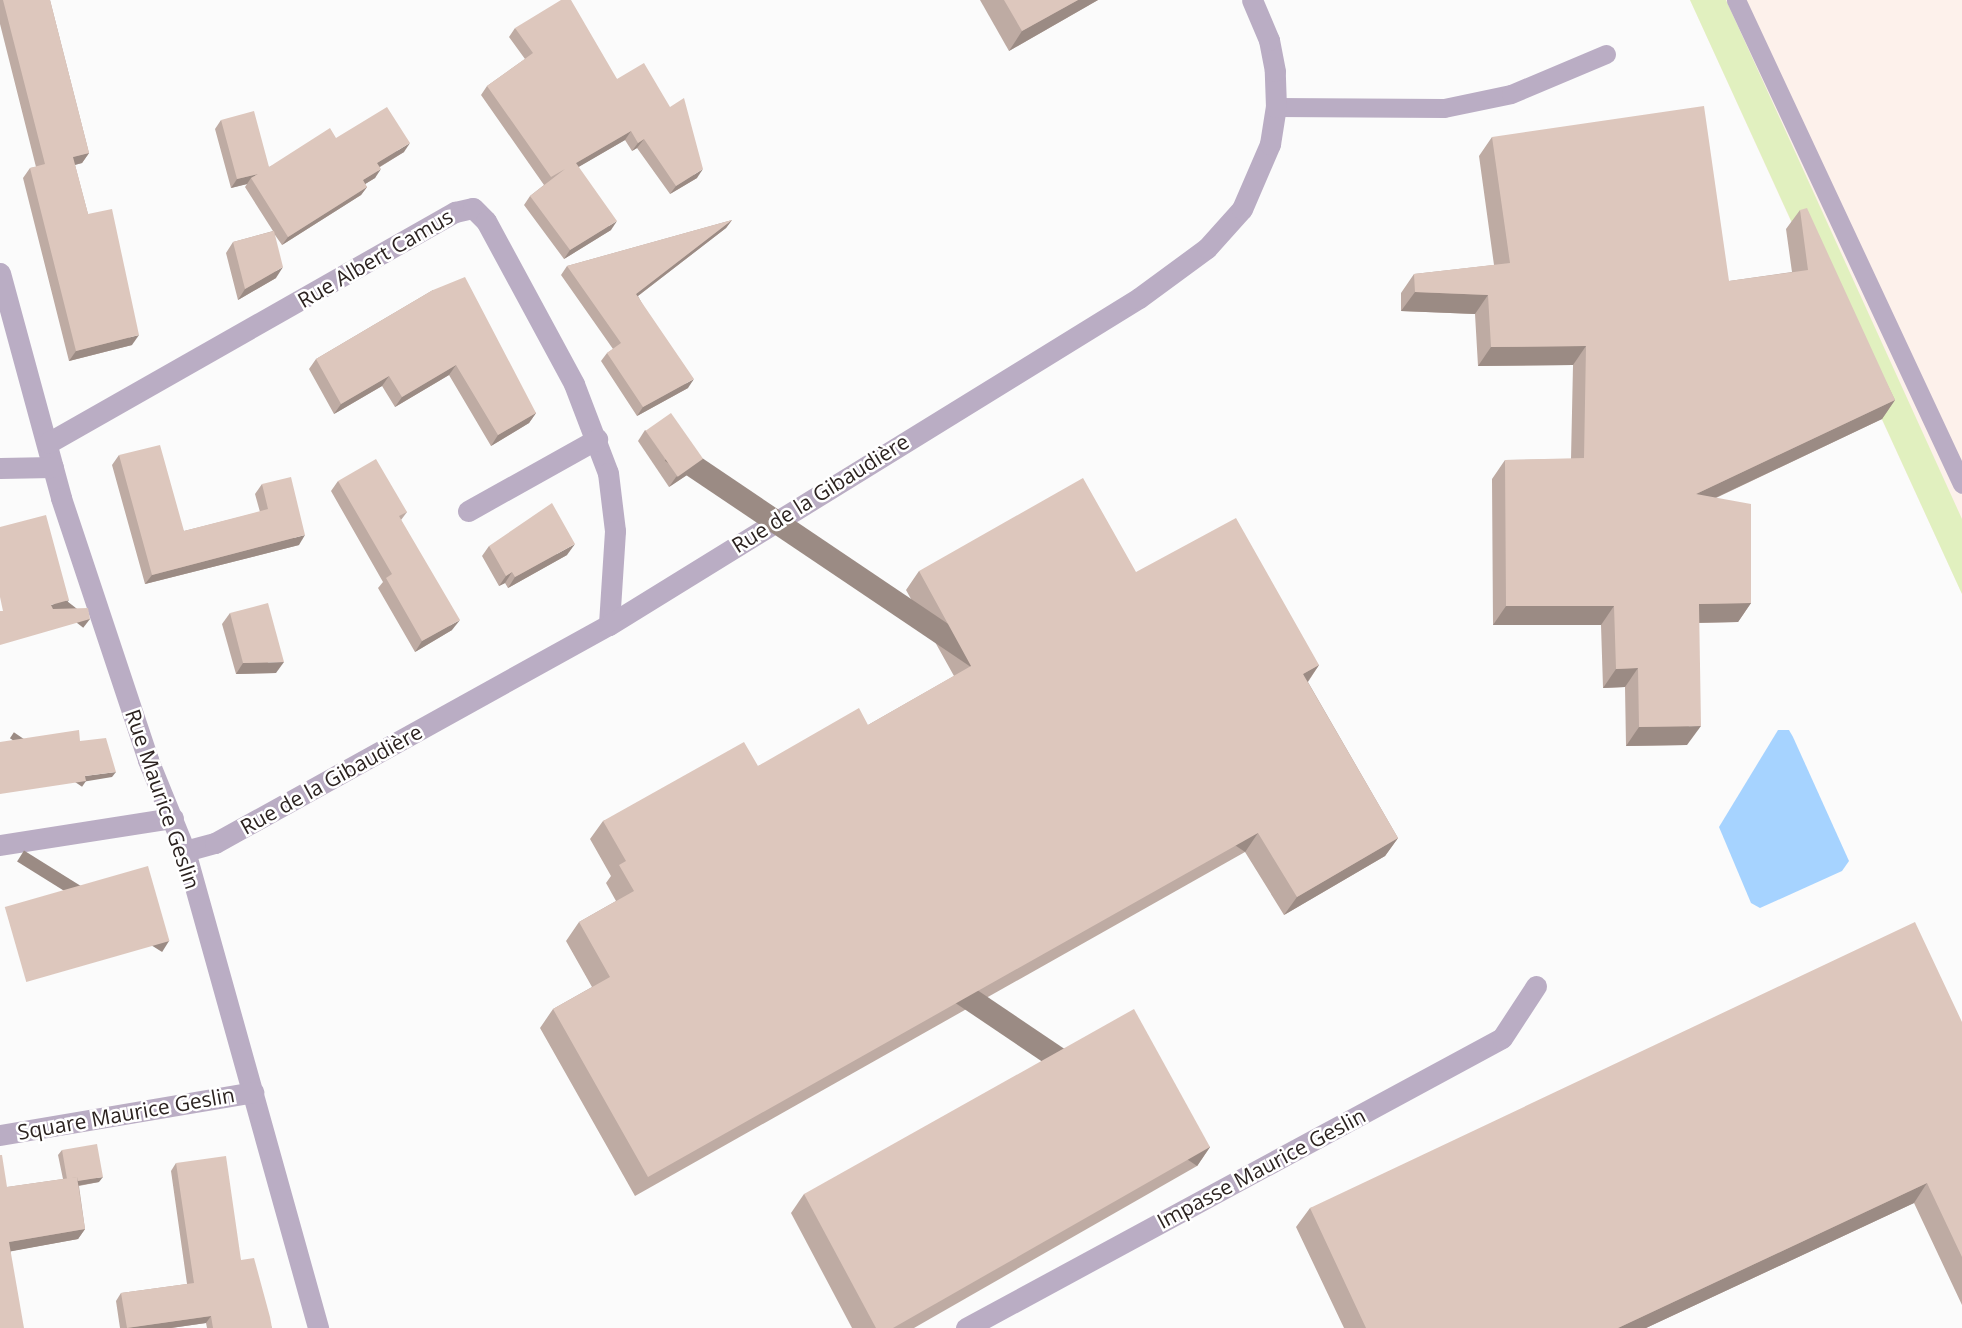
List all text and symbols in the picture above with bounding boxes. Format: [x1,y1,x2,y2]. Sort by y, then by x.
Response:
street label: Rue Albert Camus [293,203,457,313]
street label: Rue de la Gibaudière [727,428,913,558]
street label: Rue Maurice Geslin [120,706,206,892]
street label: Rue de la Gibaudière [236,719,426,839]
street label: Square Maurice Geslin [16,1081,236,1145]
street label: Impasse Maurice Geslin [1153,1102,1369,1234]

